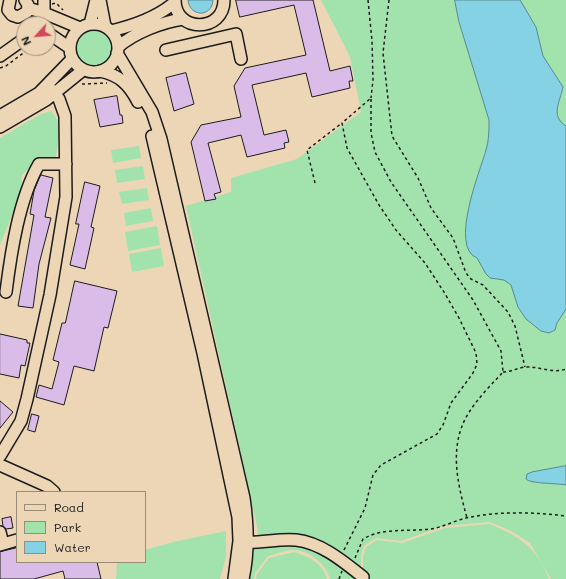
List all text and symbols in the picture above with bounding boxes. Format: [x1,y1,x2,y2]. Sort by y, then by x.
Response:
north arrow [16,16,56,56]
text: N [17,34,34,48]
legend [16,491,146,563]
text: Road [54,499,84,515]
text: Park [54,519,81,535]
text: Water [54,539,91,555]

